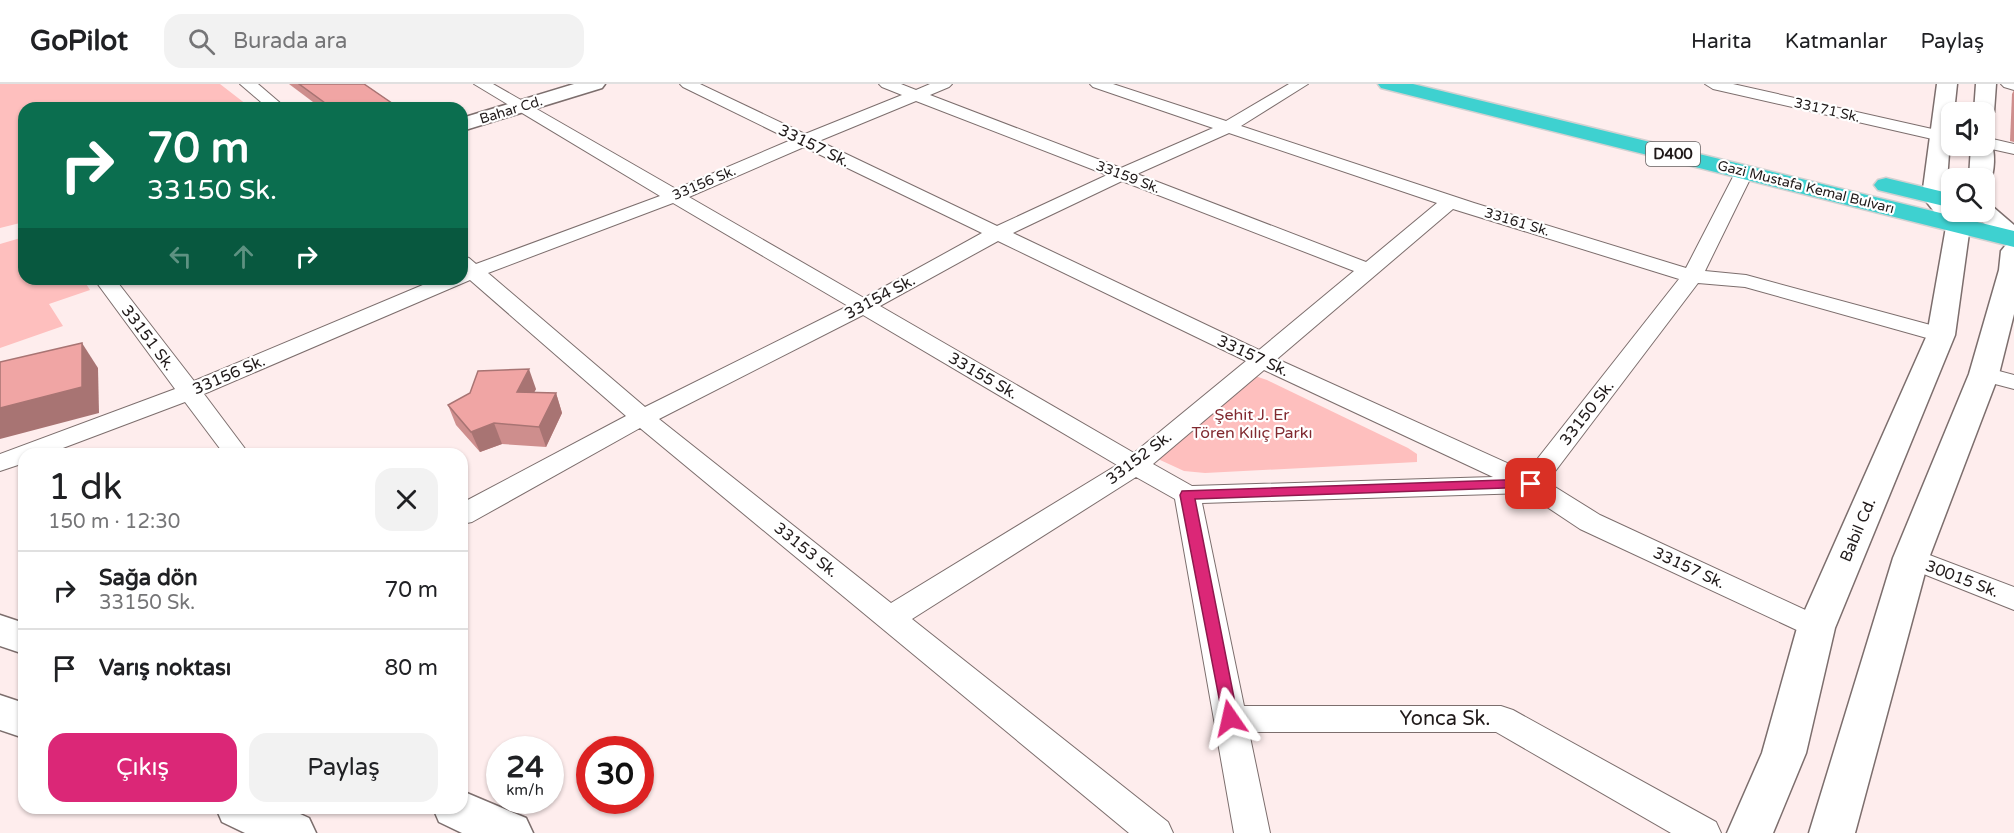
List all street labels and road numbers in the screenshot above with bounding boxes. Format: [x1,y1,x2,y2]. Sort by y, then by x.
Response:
street label: Bahar Cd. [477,92,545,128]
street label: 33171 Sk. [1792,94,1862,126]
street label: 33157 Sk. [775,120,853,172]
road number: D400 [1646,142,1700,166]
street label: 33159 Sk. [1093,157,1163,197]
street label: Gazi Mustafa Kemal Bulvarı [1716,157,1896,217]
street label: 33156 Sk. [670,162,738,204]
street label: 33161 Sk. [1482,204,1552,240]
street label: 33154 Sk. [841,270,919,324]
street label: 33151 Sk. [117,301,179,375]
street label: 33157 Sk. [1214,331,1292,381]
street label: 33155 Sk. [945,348,1021,404]
street label: 33156 Sk. [190,351,268,399]
street label: 33150 Sk. [1555,376,1619,450]
street label: 33152 Sk. [1102,427,1176,489]
street label: Babil Cd. [1836,495,1880,565]
street label: 33153 Sk. [770,518,842,582]
street label: 33157 Sk. [1650,543,1728,593]
street label: 30015 Sk. [1922,556,2002,602]
street label: Yonca Sk. [1400,707,1490,731]

